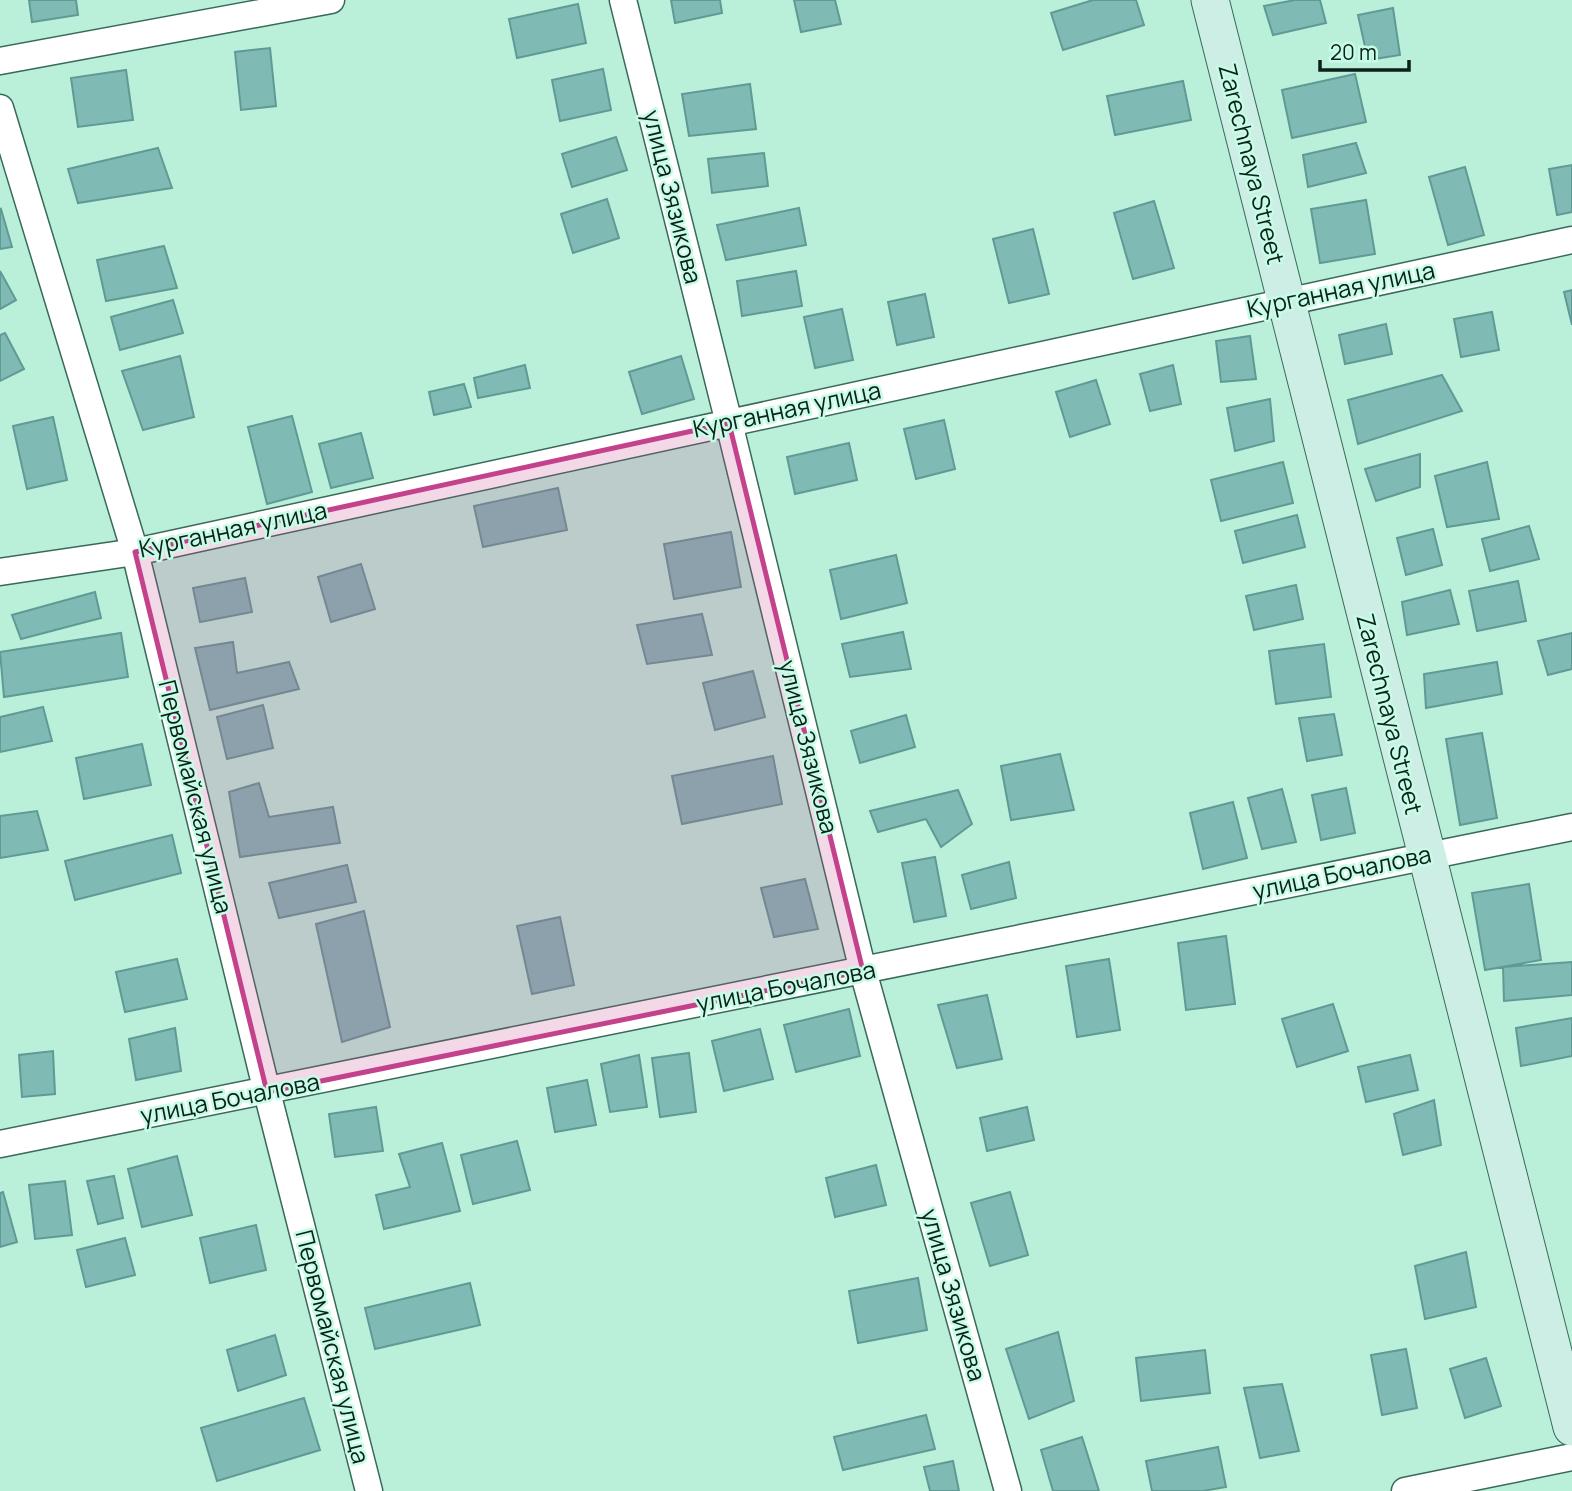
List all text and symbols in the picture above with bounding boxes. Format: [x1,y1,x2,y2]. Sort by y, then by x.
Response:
scale bar [1320,28,1409,72]
text: 20 m [1330,38,1377,66]
street label: Zarechnaya Street [1212,60,1293,267]
street label: улица Зязикова [636,106,711,287]
street label: Курганная улица [1244,252,1438,325]
street label: Курганная улица [690,372,884,445]
street label: Курганная улица [136,492,330,565]
street label: Zarechnaya Street [1350,610,1431,817]
street label: улица Зязикова [772,656,847,837]
street label: Первомайская улица [151,676,241,917]
street label: улица Бочалова [1249,836,1434,907]
street label: улица Бочалова [693,952,878,1019]
street label: улица Бочалова [137,1064,322,1131]
street label: улица Зязикова [914,1204,995,1385]
street label: Первомайская улица [288,1226,378,1467]

